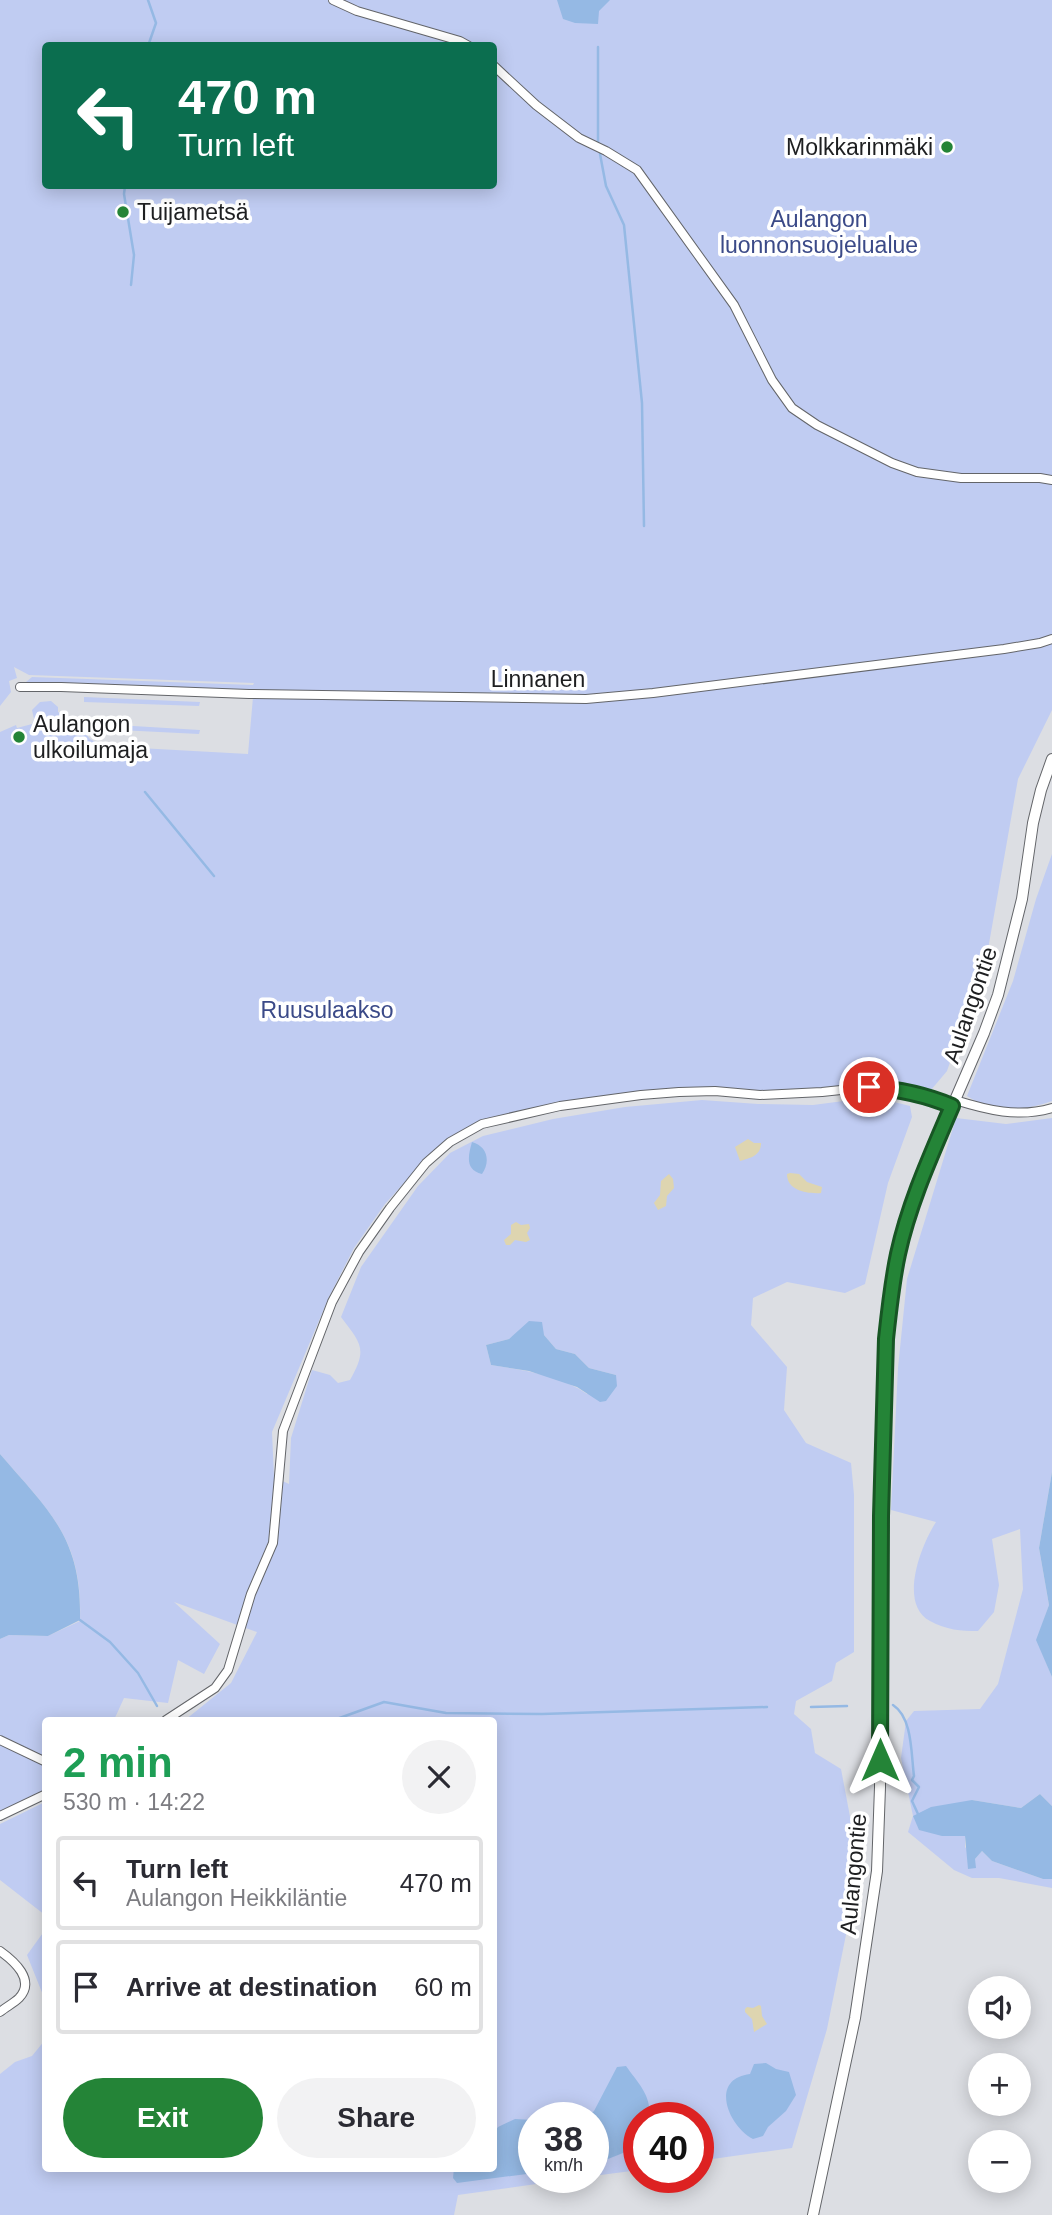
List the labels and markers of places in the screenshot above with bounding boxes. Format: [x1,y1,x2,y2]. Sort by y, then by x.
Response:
place label: Molkkarinmäki [786,134,933,160]
marker: Molkkarinmäki [939,139,955,155]
place label: Tuijametsä [137,199,249,225]
marker: Tuijametsä [115,204,131,220]
place label: Aulangon ulkoilumaja [33,711,148,763]
marker: Aulangon ulkoilumaja [11,729,27,745]
pin [839,1057,899,1117]

